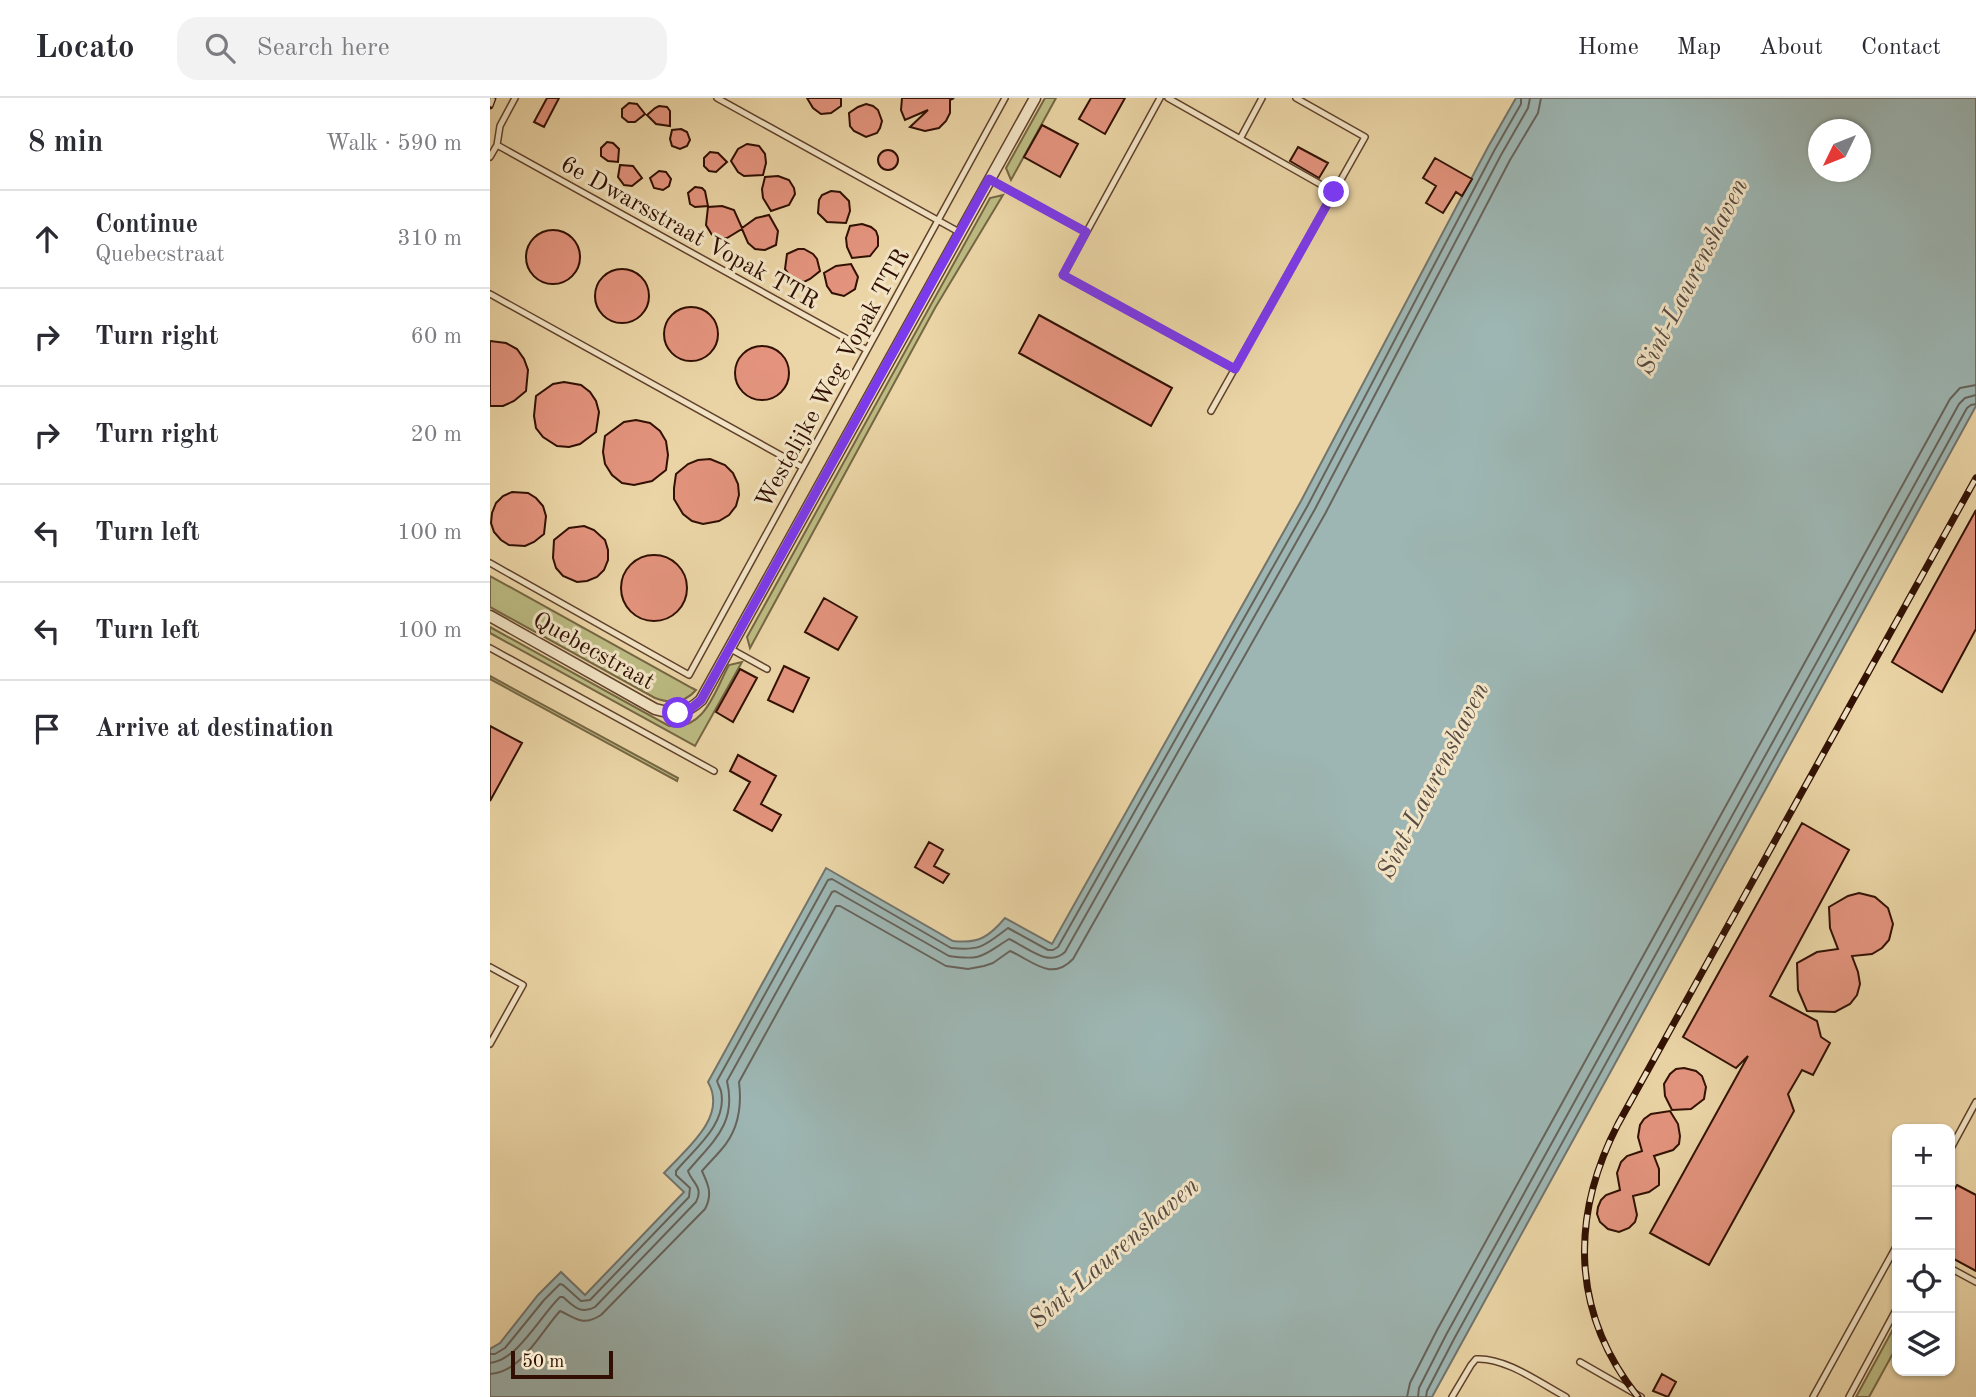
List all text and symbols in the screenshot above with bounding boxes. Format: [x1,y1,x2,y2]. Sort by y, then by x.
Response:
search box [177,17,667,80]
icon: search [201,29,239,67]
text: Locato [35,32,135,65]
text: Search here [257,35,390,61]
text: Home [1578,36,1639,60]
text: Map [1677,36,1721,60]
text: About [1759,36,1823,60]
text: Contact [1861,36,1941,60]
north arrow [1808,119,1871,182]
text: 8 min [28,128,103,158]
text: Walk · 590 m [326,132,462,155]
street label: 6e Dwarsstraat Vopak TTR [556,153,822,315]
water label: Sint-Laurenshaven [1632,175,1753,379]
route end [1318,176,1349,207]
text: Continue [95,212,198,238]
icon: ahead [28,220,66,258]
text: 310 m [397,227,462,250]
text: Quebecstraat [95,243,225,266]
street label: Westelijke Weg Vopak TTR [752,245,915,513]
icon: right [28,318,66,356]
text: Turn right [95,324,218,350]
text: 60 m [411,325,462,348]
icon: right [28,416,66,454]
text: Turn right [95,422,218,448]
text: 20 m [411,423,462,446]
icon: left [28,514,66,552]
text: Turn left [95,520,200,546]
text: 100 m [397,521,462,544]
street label: Quebecstraat [528,608,658,695]
icon: left [28,612,66,650]
text: Turn left [95,618,200,644]
text: 100 m [397,619,462,642]
water label: Sint-Laurenshaven [1373,679,1494,883]
route start [662,697,693,728]
icon: arrive [28,710,66,748]
text: Arrive at destination [95,716,334,742]
map controls [1892,1124,1955,1376]
button: + [1892,1124,1955,1187]
water label: Sint-Laurenshaven [1024,1173,1205,1334]
button: − [1892,1187,1955,1250]
button: locate [1892,1250,1955,1313]
button: layers [1892,1313,1955,1376]
scale bar [511,1348,612,1380]
text: 50 m [522,1353,564,1372]

